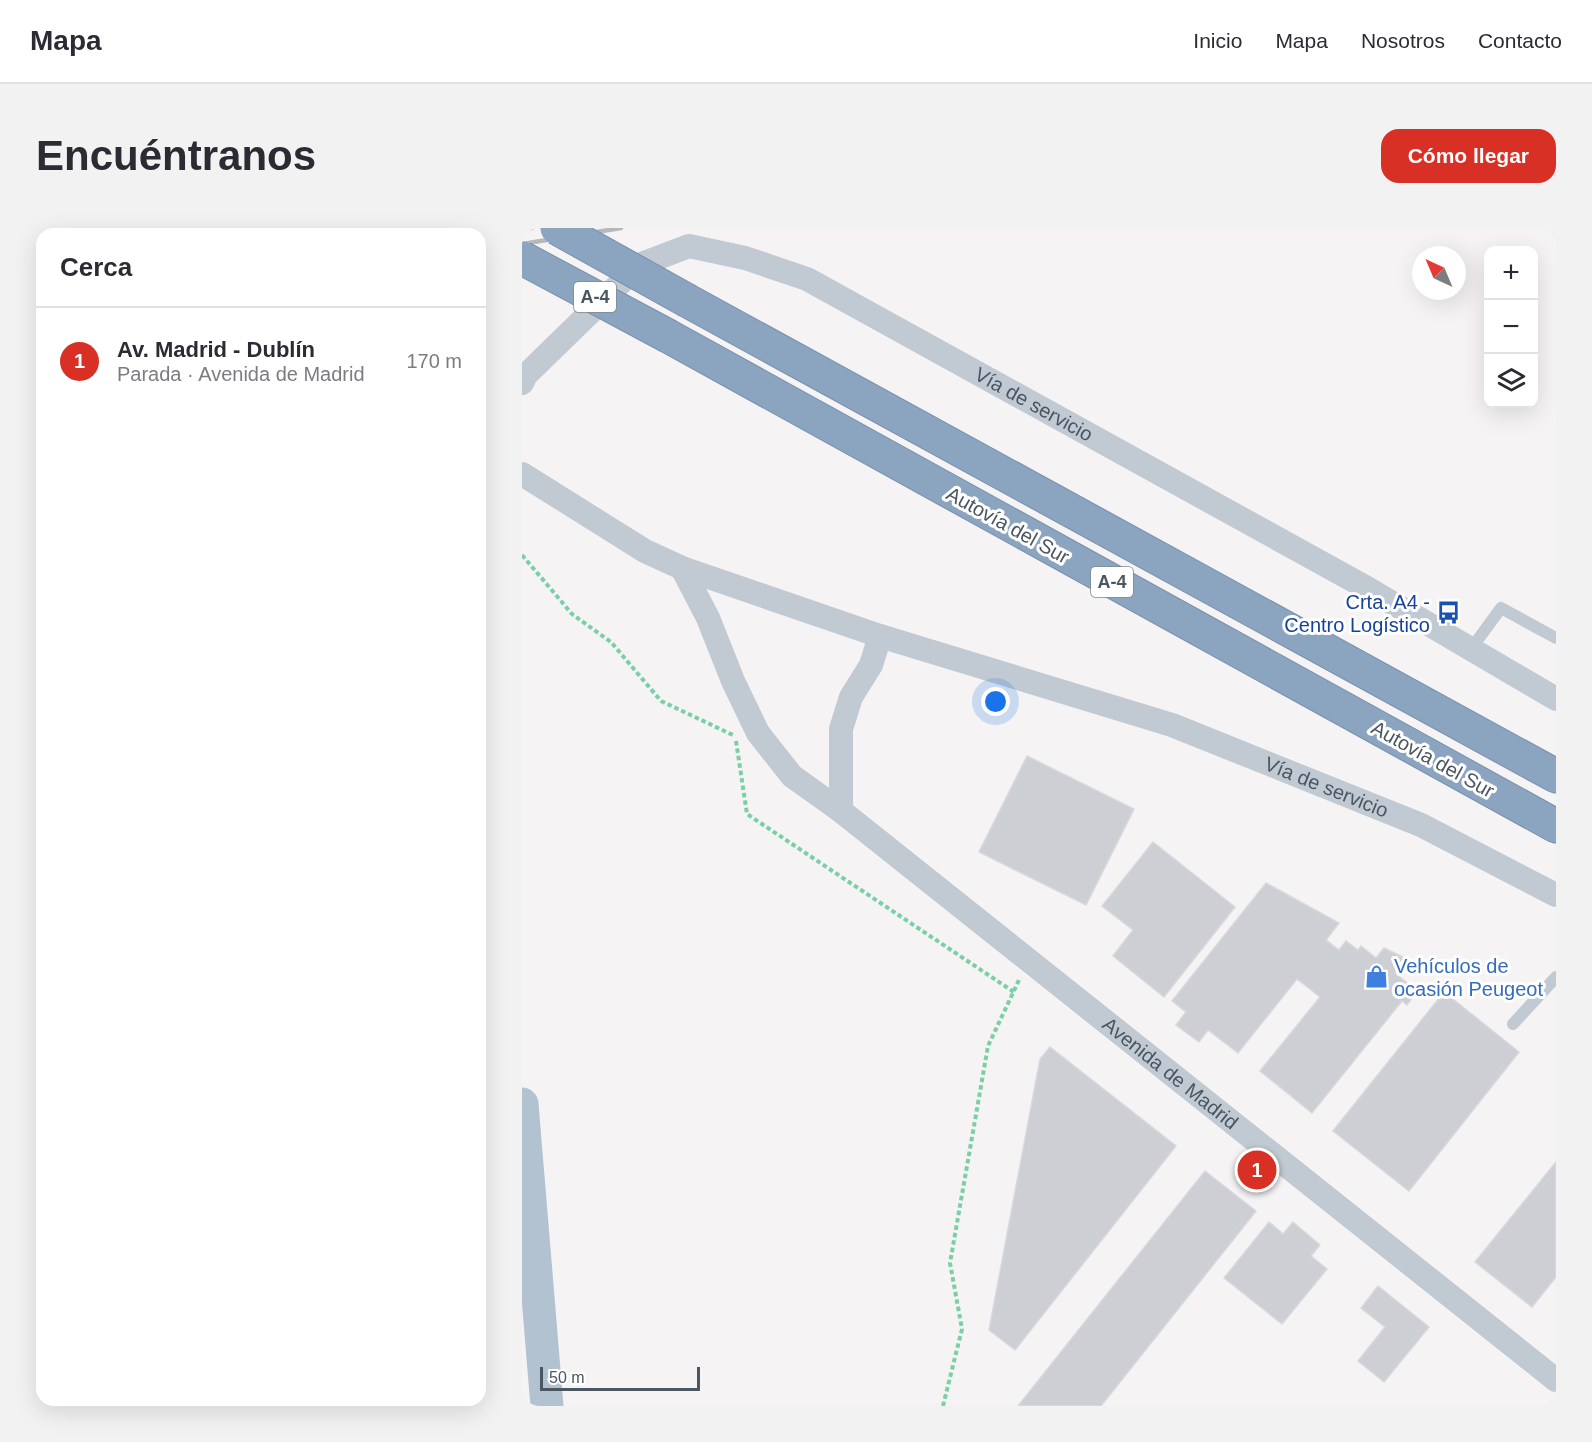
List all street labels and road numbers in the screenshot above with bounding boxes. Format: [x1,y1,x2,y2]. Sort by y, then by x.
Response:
road number: A-4 [574,282,616,312]
street label: Vía de servicio [971,363,1097,446]
street label: Autovía del Sur [943,482,1073,568]
road number: A-4 [1091,567,1133,597]
street label: Autovía del Sur [1368,716,1498,802]
street label: Vía de servicio [1262,752,1392,822]
street label: Avenida de Madrid [1099,1013,1243,1134]

